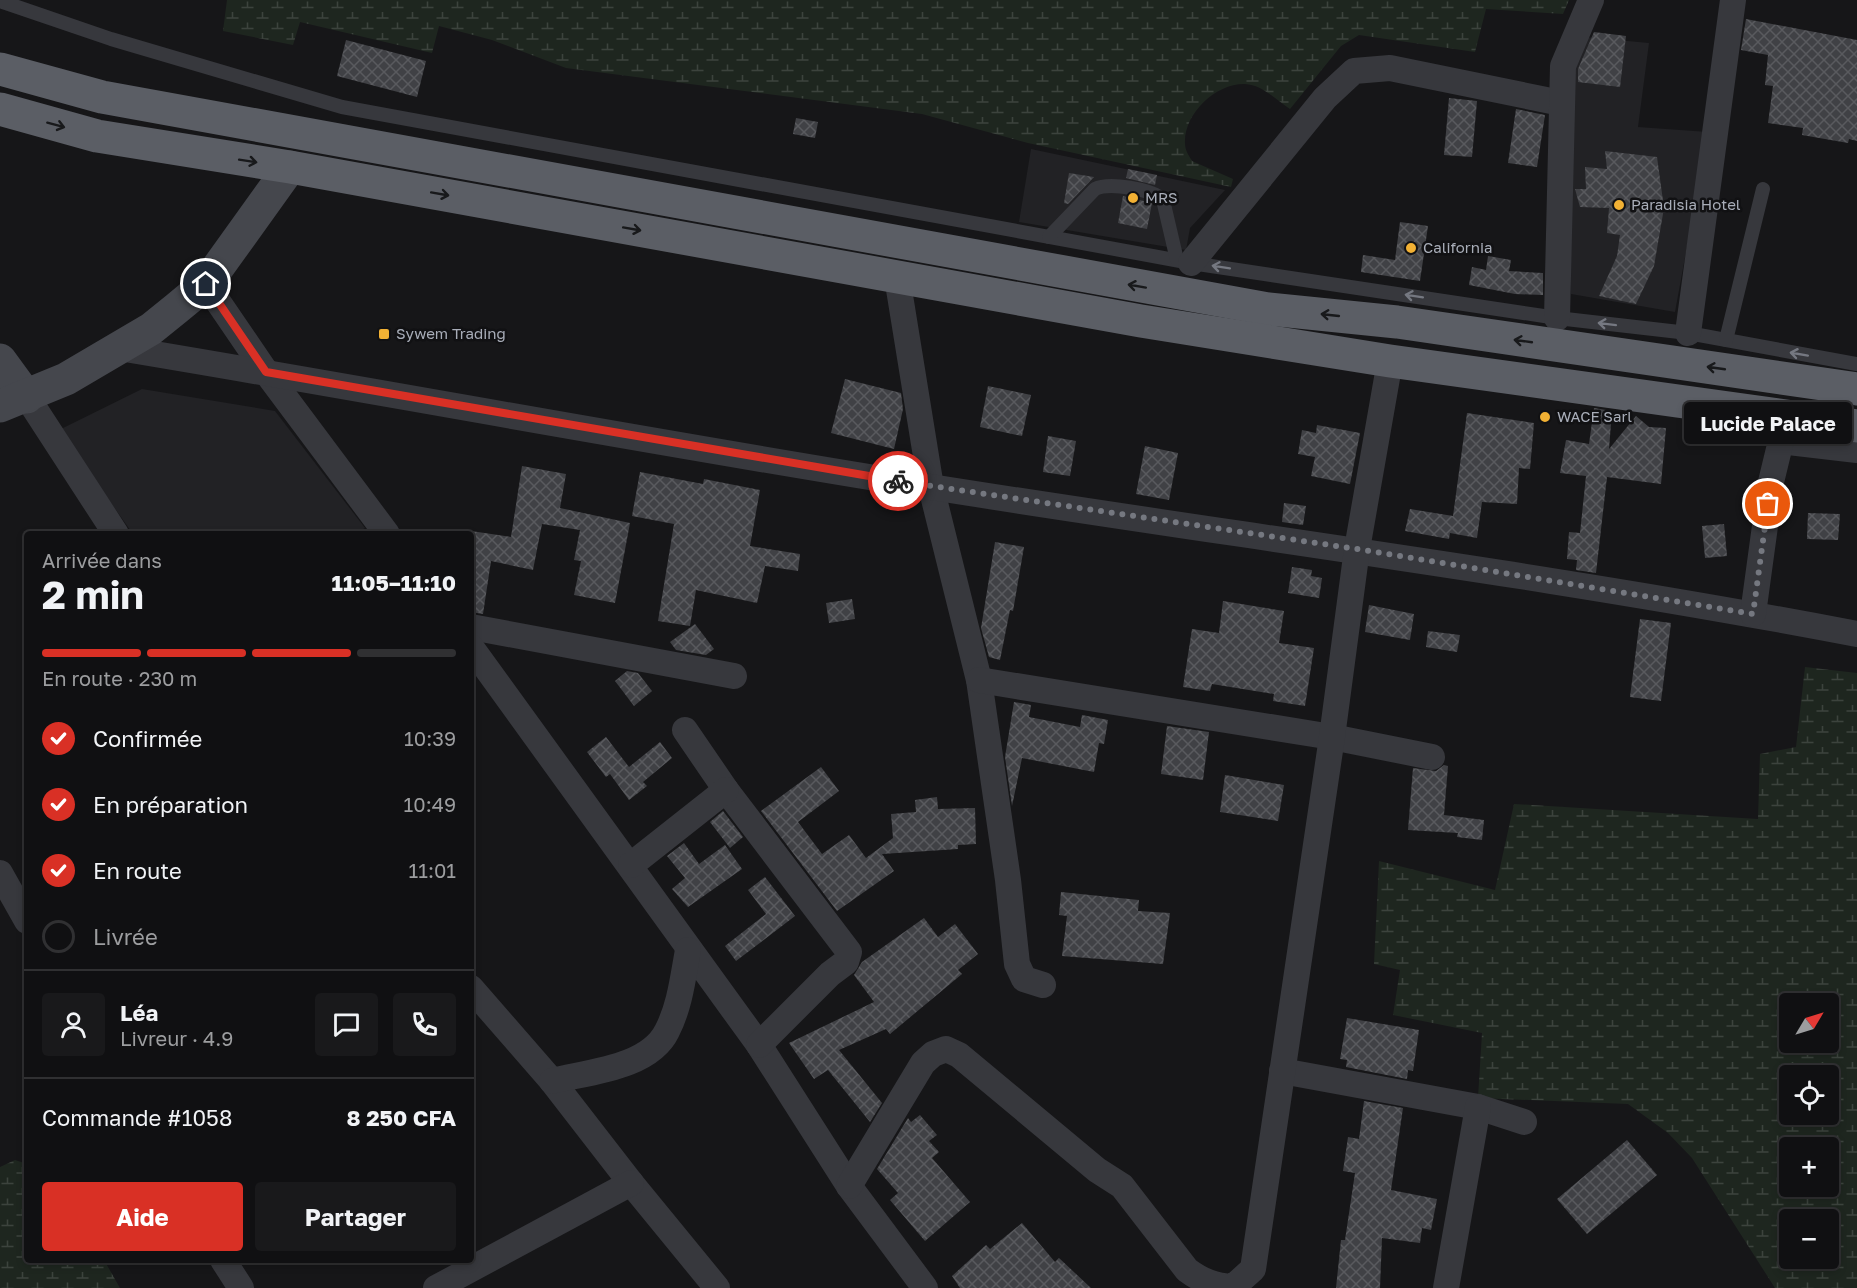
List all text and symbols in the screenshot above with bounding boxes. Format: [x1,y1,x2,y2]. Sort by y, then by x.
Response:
one-way arrow [46,120,65,131]
one-way arrow [237,155,257,166]
place label: MRS [1145,188,1178,206]
one-way arrow [429,189,449,200]
marker: MRS [1126,191,1140,205]
place label: Paradisia Hotel [1631,195,1741,213]
marker: Paradisia Hotel [1612,198,1626,212]
one-way arrow [621,224,641,235]
place label: California [1423,238,1492,256]
marker: California [1404,241,1418,255]
pin [180,258,231,309]
one-way arrow [1212,262,1231,273]
icon: home [189,267,222,300]
one-way arrow [1128,280,1147,291]
one-way arrow [1404,291,1424,302]
one-way arrow [1320,309,1340,320]
one-way arrow [1597,318,1617,329]
place label: Sywem Trading [396,324,506,342]
marker: Sywem Trading [377,327,391,341]
one-way arrow [1514,335,1533,346]
one-way arrow [1790,348,1810,359]
one-way arrow [1707,363,1726,374]
callout: Lucide Palace [1684,402,1852,444]
place label: WACE Sarl [1557,407,1632,425]
marker: WACE Sarl [1538,410,1552,424]
text: Lucide Palace [1700,411,1836,435]
courier [868,451,928,511]
icon: bike [882,465,915,498]
pin [1742,478,1793,529]
icon: bag [1751,487,1784,520]
text: Arrivée dans [42,548,162,572]
text: 11:05–11:10 [332,569,456,596]
text: 2 min [42,571,144,618]
text: En route · 230 m [42,666,197,690]
icon: check [42,722,75,755]
text: Confirmée [93,725,202,752]
text: 10:39 [404,726,456,750]
icon: check [42,788,75,821]
text: En préparation [93,791,248,818]
text: 10:49 [404,792,456,816]
icon: check [42,854,75,887]
text: En route [93,857,182,884]
text: 11:01 [409,858,456,882]
text: Livrée [93,923,158,950]
button: person [42,993,105,1056]
button: chat [315,993,378,1056]
button: phone [393,993,456,1056]
north arrow [1779,993,1839,1053]
map controls [1779,993,1839,1269]
text: Léa [120,999,158,1026]
text: Livreur · 4.9 [120,1026,233,1050]
button: locate [1779,1065,1839,1125]
text: Commande #1058 [42,1104,232,1131]
text: 8 250 CFA [347,1104,456,1131]
button: + [1779,1137,1839,1197]
button: Aide [42,1182,243,1251]
button: Partager [255,1182,456,1251]
button: − [1779,1209,1839,1269]

